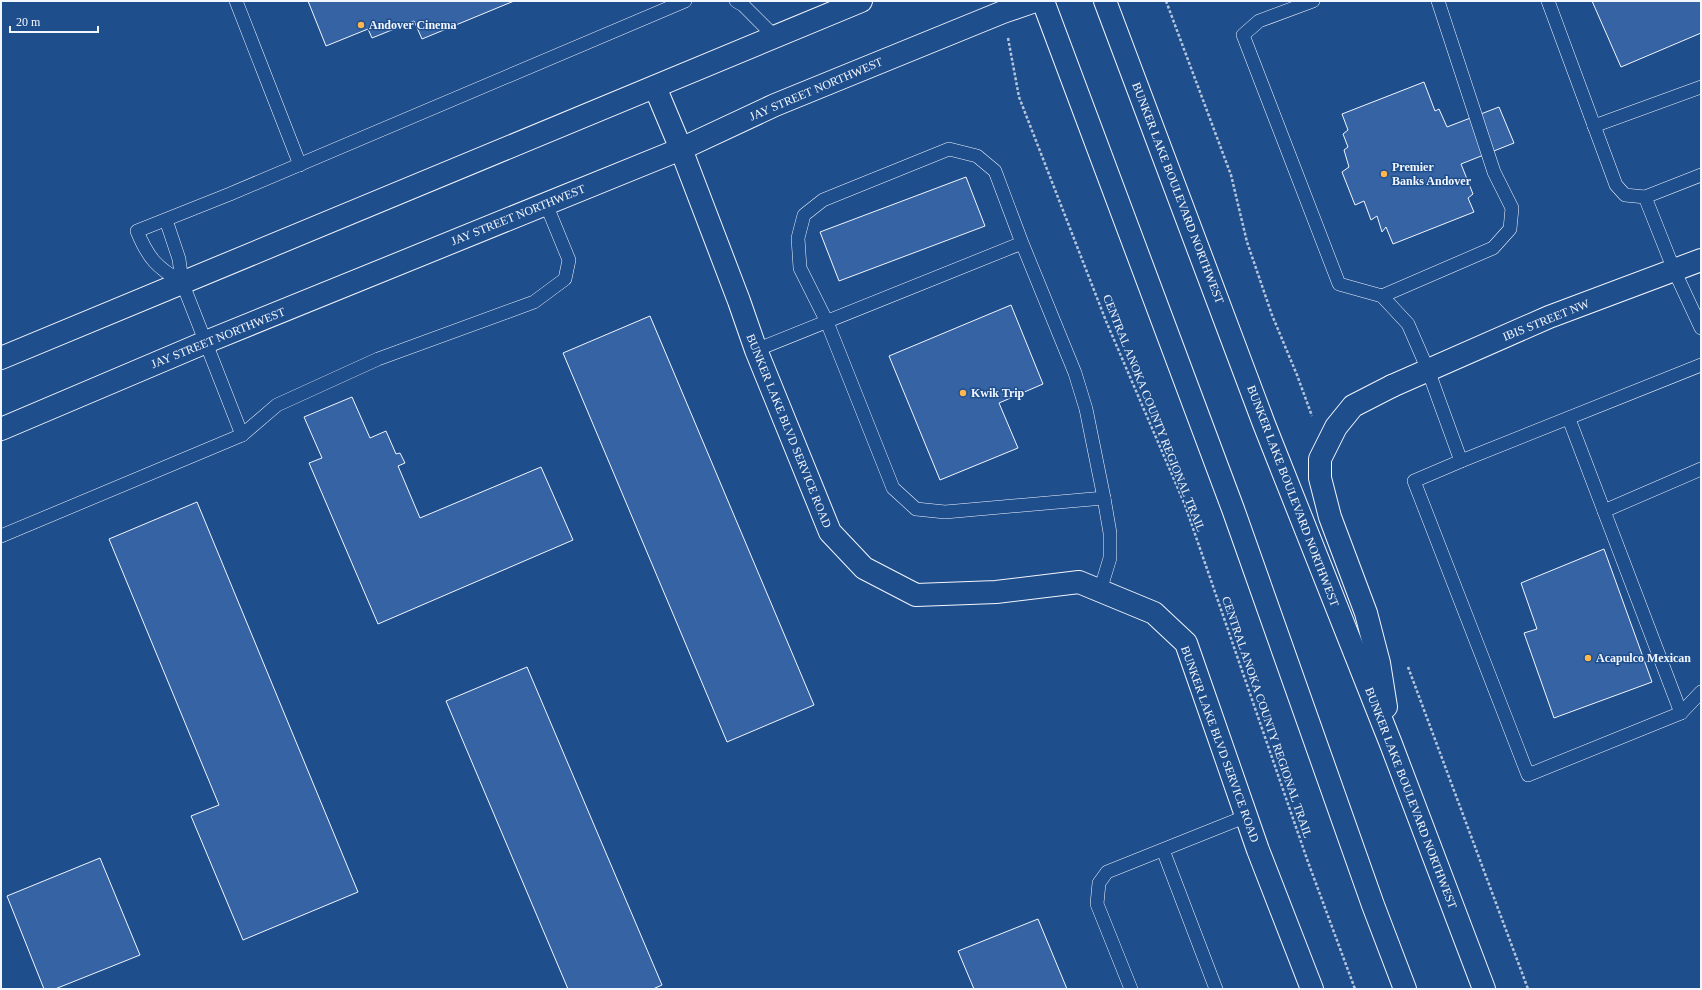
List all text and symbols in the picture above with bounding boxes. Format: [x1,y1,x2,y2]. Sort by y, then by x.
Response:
scale bar [10,8,98,34]
text: 20 m [16,15,41,29]
place label: Andover Cinema [369,18,456,32]
marker: Andover Cinema [356,20,366,30]
street label: JAY STREET NORTHWEST [747,54,885,123]
street label: BUNKER LAKE BOULEVARD NORTHWEST [1129,80,1227,306]
place label: Premier Banks Andover [1392,160,1472,188]
marker: Premier Banks Andover [1379,169,1389,179]
street label: JAY STREET NORTHWEST [449,181,588,248]
street label: CENTRAL ANOKA COUNTY REGIONAL TRAIL [1100,292,1208,534]
street label: IBIS STREET NW [1501,296,1592,344]
street label: JAY STREET NORTHWEST [149,304,288,371]
street label: BUNKER LAKE BLVD SERVICE ROAD [744,332,835,530]
street label: BUNKER LAKE BOULEVARD NORTHWEST [1244,383,1342,609]
place label: Kwik Trip [971,386,1025,400]
marker: Kwik Trip [958,388,968,398]
street label: CENTRAL ANOKA COUNTY REGIONAL TRAIL [1219,594,1315,840]
street label: BUNKER LAKE BLVD SERVICE ROAD [1178,644,1262,844]
place label: Acapulco Mexican [1596,651,1691,665]
marker: Acapulco Mexican [1583,653,1593,663]
street label: BUNKER LAKE BOULEVARD NORTHWEST [1362,685,1460,911]

